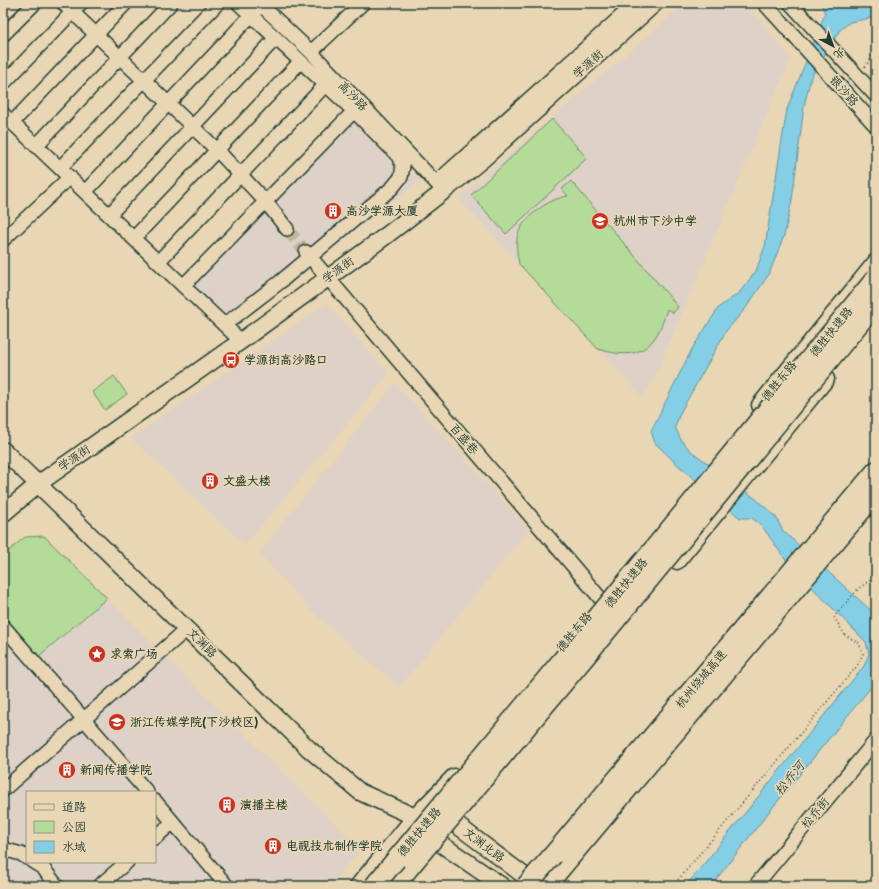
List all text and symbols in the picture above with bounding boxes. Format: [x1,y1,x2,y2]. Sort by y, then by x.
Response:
north arrow [813,26,853,66]
text: 北 [831,45,848,62]
street label: 学源街 [570,47,607,82]
street label: 银沙路 [826,73,861,110]
street label: 高沙路 [335,78,371,115]
building icon: 高沙学源大厦 [323,201,343,221]
place label: 高沙学源大厦 [346,204,418,219]
school or university icon: 杭州市下沙中学 [590,211,610,231]
place label: 杭州市下沙中学 [613,214,697,229]
street label: 学源街 [319,254,357,287]
street label: 德胜快速路 [807,304,856,360]
bus stop icon: 学源街高沙路口 [221,350,241,370]
place label: 学源街高沙路口 [244,353,328,368]
street label: 德胜东路 [758,358,800,405]
street label: 百盛巷 [446,421,481,458]
street label: 学源街 [55,442,93,475]
building icon: 文盛大楼 [200,471,220,491]
place label: 文盛大楼 [223,474,271,489]
street label: 德胜快速路 [602,555,651,611]
street label: 德胜东路 [553,609,596,656]
street label: 文渊路 [184,625,220,661]
place icon: 求索广场 [87,644,107,664]
place label: 求索广场 [110,647,158,662]
street label: 杭州绕城高速 [672,647,730,712]
school or university icon: 浙江传媒学院(下沙校区) [107,712,127,732]
place label: 浙江传媒学院(下沙校区) [130,715,258,730]
water label: 松乔河 [771,757,810,799]
building icon: 新闻传播学院 [57,760,77,780]
place label: 新闻传播学院 [80,763,152,778]
legend [26,791,156,863]
building icon: 演播主楼 [217,795,237,815]
street label: 松乔街 [798,795,833,832]
place label: 演播主楼 [240,798,288,813]
text: 道路 [62,800,86,815]
street label: 德胜快速路 [394,805,444,860]
text: 公园 [62,820,86,835]
street label: 文渊北路 [460,825,507,866]
building icon: 电视技术制作学院 [263,836,283,856]
place label: 电视技术制作学院 [286,839,382,854]
text: 水域 [62,840,86,855]

